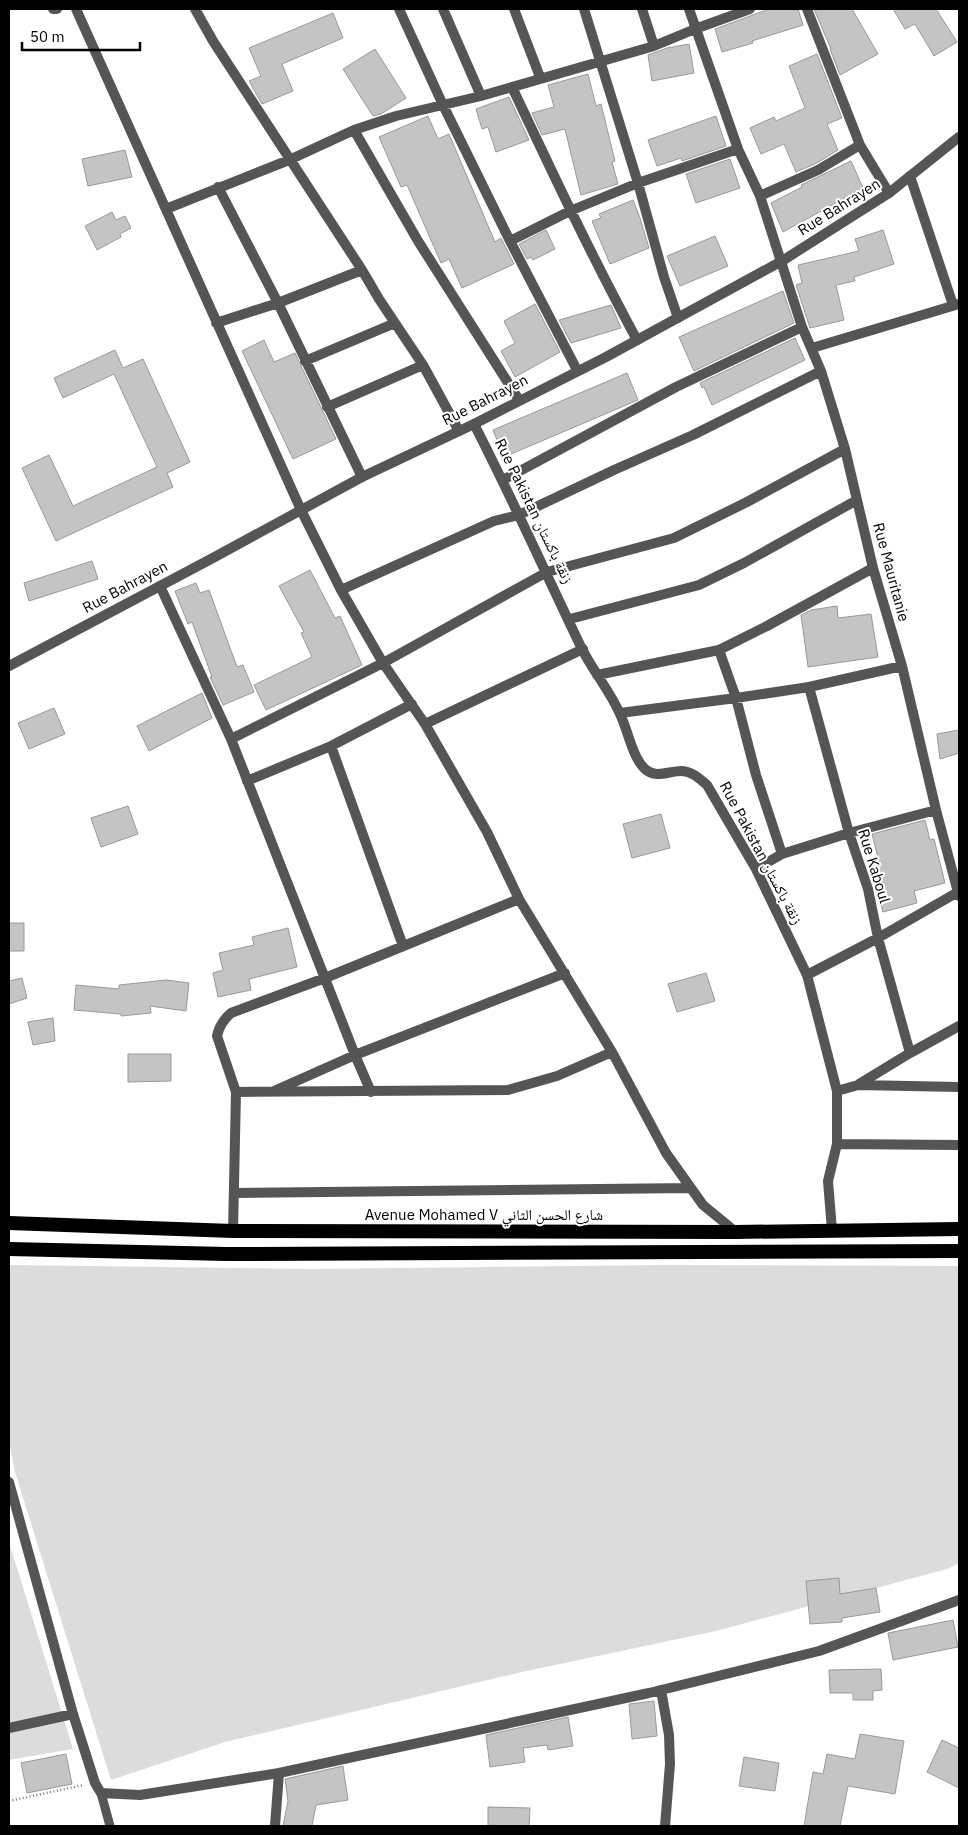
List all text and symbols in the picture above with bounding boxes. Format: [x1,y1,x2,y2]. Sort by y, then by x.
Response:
scale bar [22,20,140,52]
text: 50 m [30,27,65,46]
street label: Rue Bahrayen [794,174,884,239]
street label: Rue Bahrayen [439,370,531,429]
street label: Rue Pakistan زنقة باكستان [490,435,578,587]
street label: Rue Mauritanie [869,520,914,623]
street label: Rue Bahrayen [79,556,171,617]
street label: Rue Pakistan زنقة باكستان [715,778,807,928]
street label: Rue Kaboul [854,826,895,905]
street label: Avenue Mohamed V شارع الحسن الثاني [365,1205,603,1227]

